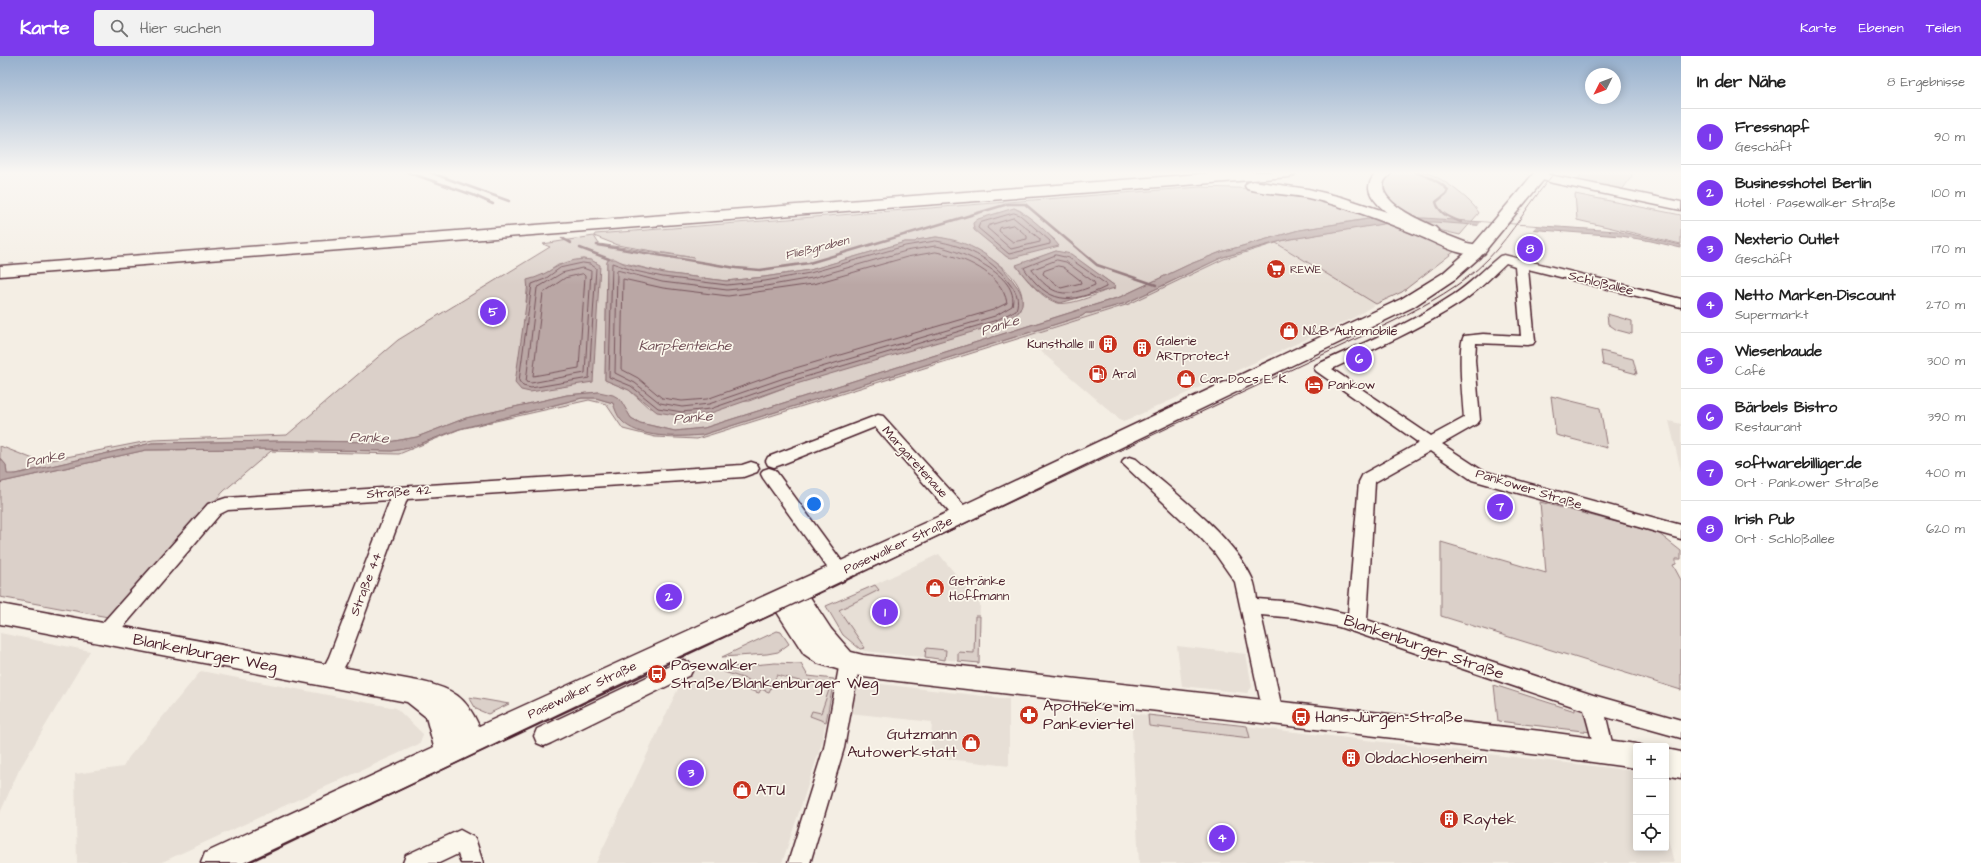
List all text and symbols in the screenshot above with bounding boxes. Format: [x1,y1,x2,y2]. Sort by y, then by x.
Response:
search box [94,10,374,46]
text: Karte [20,15,70,42]
icon: search [108,17,130,39]
text: Hier suchen [140,18,221,39]
text: Karte [1800,18,1837,38]
text: Ebenen [1859,18,1904,38]
text: Teilen [1926,18,1961,38]
north arrow [1585,68,1621,104]
text: In der Nähe [1697,70,1786,94]
text: 8 Ergebnisse [1887,73,1965,91]
text: Fressnapf [1735,117,1809,138]
text: 1 [1709,128,1711,146]
text: 90 m [1934,128,1965,146]
text: Geschäft [1735,138,1792,156]
text: Businesshotel Berlin [1735,173,1871,194]
text: 2 [1706,184,1714,202]
text: 100 m [1932,184,1965,202]
text: Hotel · Pasewalker Straße [1735,194,1895,212]
text: Nexterio Outlet [1735,229,1839,250]
water label: Fließgraben [783,232,852,265]
pin: 8 [1517,234,1543,264]
text: 3 [1707,240,1713,258]
text: 170 m [1932,240,1965,258]
text: Geschäft [1735,250,1792,268]
supermarket icon: REWE [1265,258,1287,280]
place label: REWE [1290,262,1322,277]
street label: Schloßallee [1567,266,1635,300]
text: Netto Marken-Discount [1735,285,1896,306]
text: 4 [1706,296,1714,314]
text: 270 m [1926,296,1965,314]
pin: 5 [480,297,506,327]
text: Supermarkt [1735,306,1809,324]
water label: Panke [978,310,1023,341]
shop icon: N&B Automobile [1278,320,1300,342]
place label: N&B Automobile [1303,322,1398,340]
place label: Galerie ARTprotect [1156,332,1230,365]
building icon: Kunsthalle 111 [1097,333,1119,355]
place label: Kunsthalle 111 [1027,335,1094,353]
water label: Karpfenteiche [639,336,733,356]
building icon: Galerie ARTprotect [1131,337,1153,359]
text: Wiesenbaude [1735,341,1822,362]
pin: 6 [1346,344,1372,374]
text: 5 [1705,352,1715,370]
text: 300 m [1927,352,1965,370]
text: Café [1735,362,1766,380]
fuel station icon: Aral [1087,363,1109,385]
place label: Aral [1112,365,1136,383]
shop icon: Car Docs E. K. [1175,368,1197,390]
place label: Car Docs E. K. [1200,370,1288,388]
hotel icon: Pankow [1303,374,1325,396]
place label: Pankow [1328,376,1375,394]
text: Bärbels Bistro [1735,397,1837,418]
water label: Panke [673,406,715,430]
text: 6 [1706,408,1714,426]
text: 390 m [1927,408,1965,426]
text: Restaurant [1735,418,1802,436]
street label: Margaretenaue [877,422,952,503]
water label: Panke [349,427,391,449]
water label: Panke [24,445,68,473]
text: softwarebilliger.de [1735,453,1862,474]
street label: Pankower Straße [1474,464,1584,514]
text: 7 [1706,464,1714,482]
text: 400 m [1924,464,1965,482]
text: Ort · Pankower Straße [1735,474,1879,492]
street label: Straße 42 [366,481,433,503]
pin: 7 [1487,492,1513,522]
your location [804,494,824,514]
text: Irish Pub [1735,509,1794,530]
street label: Pasewalker Straße [840,512,956,578]
text: 8 [1706,520,1714,538]
text: 620 m [1926,520,1965,538]
text: Ort · Schloßallee [1735,530,1835,548]
street label: Straße 44 [346,550,386,618]
place label: Getränke Hoffmann [949,572,1010,605]
shop icon: Getränke Hoffmann [924,577,946,599]
pin: 2 [656,582,682,612]
pin: 1 [872,597,898,627]
street label: Blankenburger Straße [1341,609,1507,686]
street label: Blankenburger Weg [131,628,279,679]
place label: Pasewalker Straße/Blankenburger Weg [671,654,879,695]
street label: Pasewalker Straße [524,657,640,723]
bus stop icon: Pasewalker Straße/Blankenburger Weg [646,663,668,685]
place label: Apotheke im Pankeviertel [1043,695,1135,735]
pharmacy icon: Apotheke im Pankeviertel [1018,704,1040,726]
bus stop icon: Hans-Jürgen-Straße [1290,706,1312,728]
place label: Hans-Jürgen-Straße [1315,706,1463,729]
place label: Gutzmann Autowerkstatt [847,723,958,763]
shop icon: Gutzmann Autowerkstatt [960,732,982,754]
map controls [1633,743,1669,851]
button: + [1633,743,1669,779]
building icon: Obdachlosenheim [1340,747,1362,769]
place label: Obdachlosenheim [1365,747,1487,769]
pin: 3 [678,758,704,788]
shop icon: ATU [731,779,753,801]
place label: ATU [756,779,785,801]
button: − [1633,779,1669,815]
building icon: Raytek [1438,808,1460,830]
place label: Raytek [1463,808,1516,831]
button: locate [1633,815,1669,851]
pin: 4 [1209,823,1235,853]

